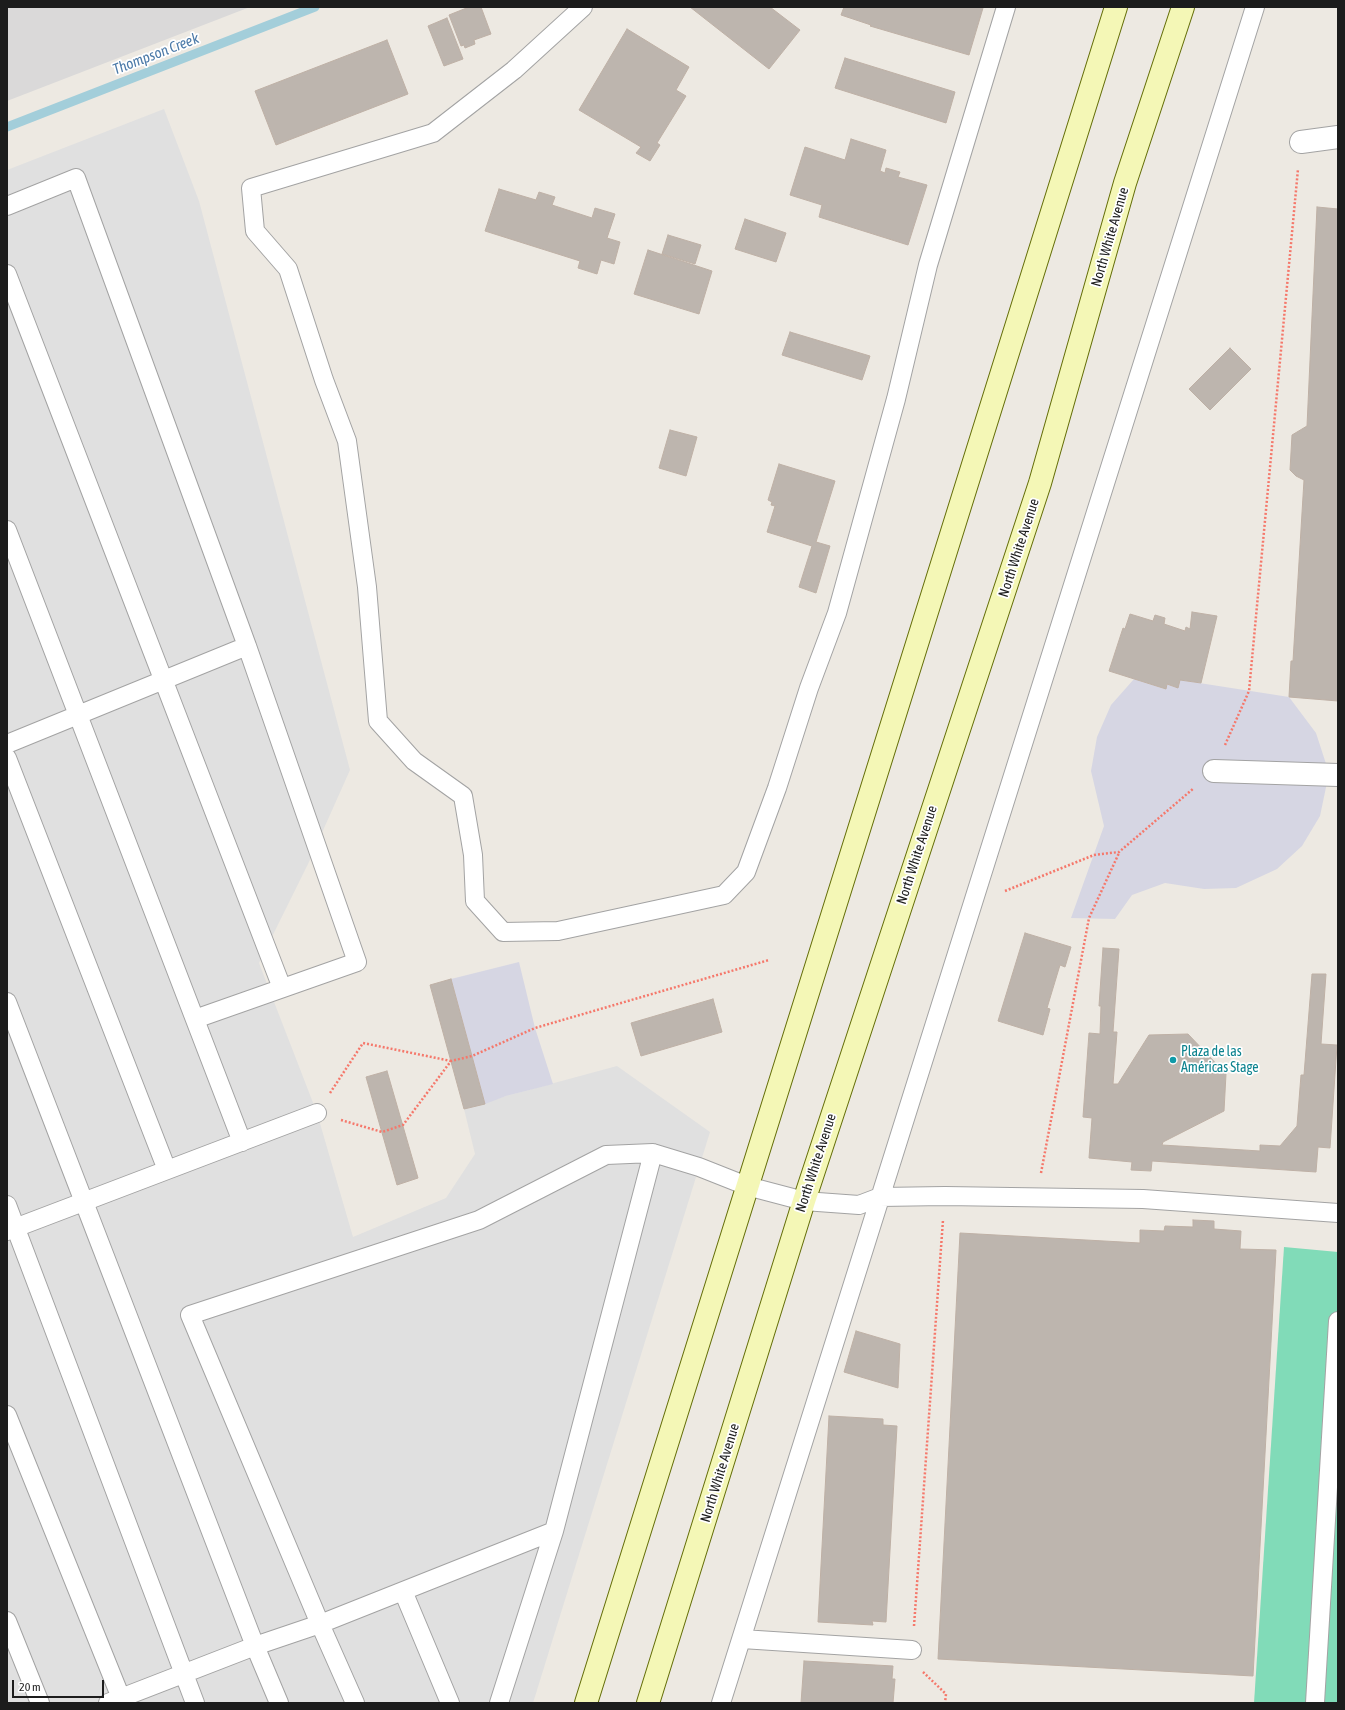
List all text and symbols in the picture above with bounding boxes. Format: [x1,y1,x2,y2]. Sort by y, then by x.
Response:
water label: Thompson Creek [110,29,202,79]
street label: North White Avenue [1088,185,1132,289]
street label: North White Avenue [995,497,1043,599]
street label: North White Avenue [893,804,941,906]
place label: Plaza de las Américas Stage [1181,1044,1259,1076]
marker: Plaza de las Américas Stage [1168,1055,1178,1065]
street label: North White Avenue [792,1112,840,1214]
street label: North White Avenue [697,1421,743,1525]
scale bar [14,1672,106,1698]
text: 20 m [19,1680,41,1694]

